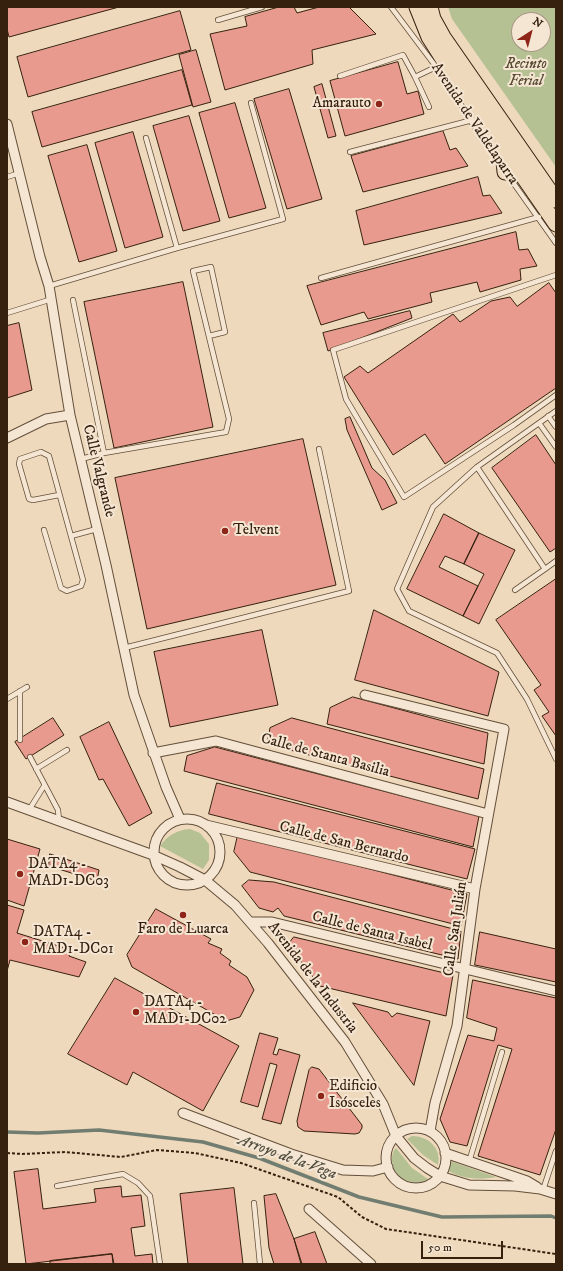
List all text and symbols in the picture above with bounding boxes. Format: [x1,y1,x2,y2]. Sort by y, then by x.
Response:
north arrow [511,12,551,52]
text: N [530,15,545,31]
park label: Recinto Ferial [505,56,547,91]
street label: Avenida de Valdelaparra [427,60,521,188]
place label: Amarauto [313,95,371,113]
marker: Amarauto [374,99,384,109]
street label: Calle Valgrande [78,423,118,519]
place label: Telvent [233,522,279,540]
marker: Telvent [220,526,230,536]
street label: Calle de Stanta Basilia [259,730,391,782]
street label: Calle de San Bernardo [277,818,411,868]
place label: DATA4 - MAD1-DC03 [28,856,109,891]
marker: DATA4 - MAD1-DC03 [15,869,25,879]
street label: Calle San Julián [440,880,472,978]
street label: Calle de Santa Isabel [310,908,434,956]
marker: Faro de Luarca [178,910,188,920]
street label: Avenida de la Industria [263,919,361,1037]
place label: Faro de Luarca [138,921,228,939]
place label: DATA4 - MAD1-DC01 [33,924,114,959]
marker: DATA4 - MAD1-DC01 [20,937,30,947]
place label: DATA4 - MAD1-DC02 [144,994,227,1029]
marker: DATA4 - MAD1-DC02 [131,1007,141,1017]
place label: Edificio Isósceles [329,1078,381,1113]
marker: Edificio Isósceles [316,1091,326,1101]
water label: Arroyo de la Vega [235,1131,339,1185]
scale bar [423,1233,505,1259]
text: 50 m [428,1240,452,1255]

